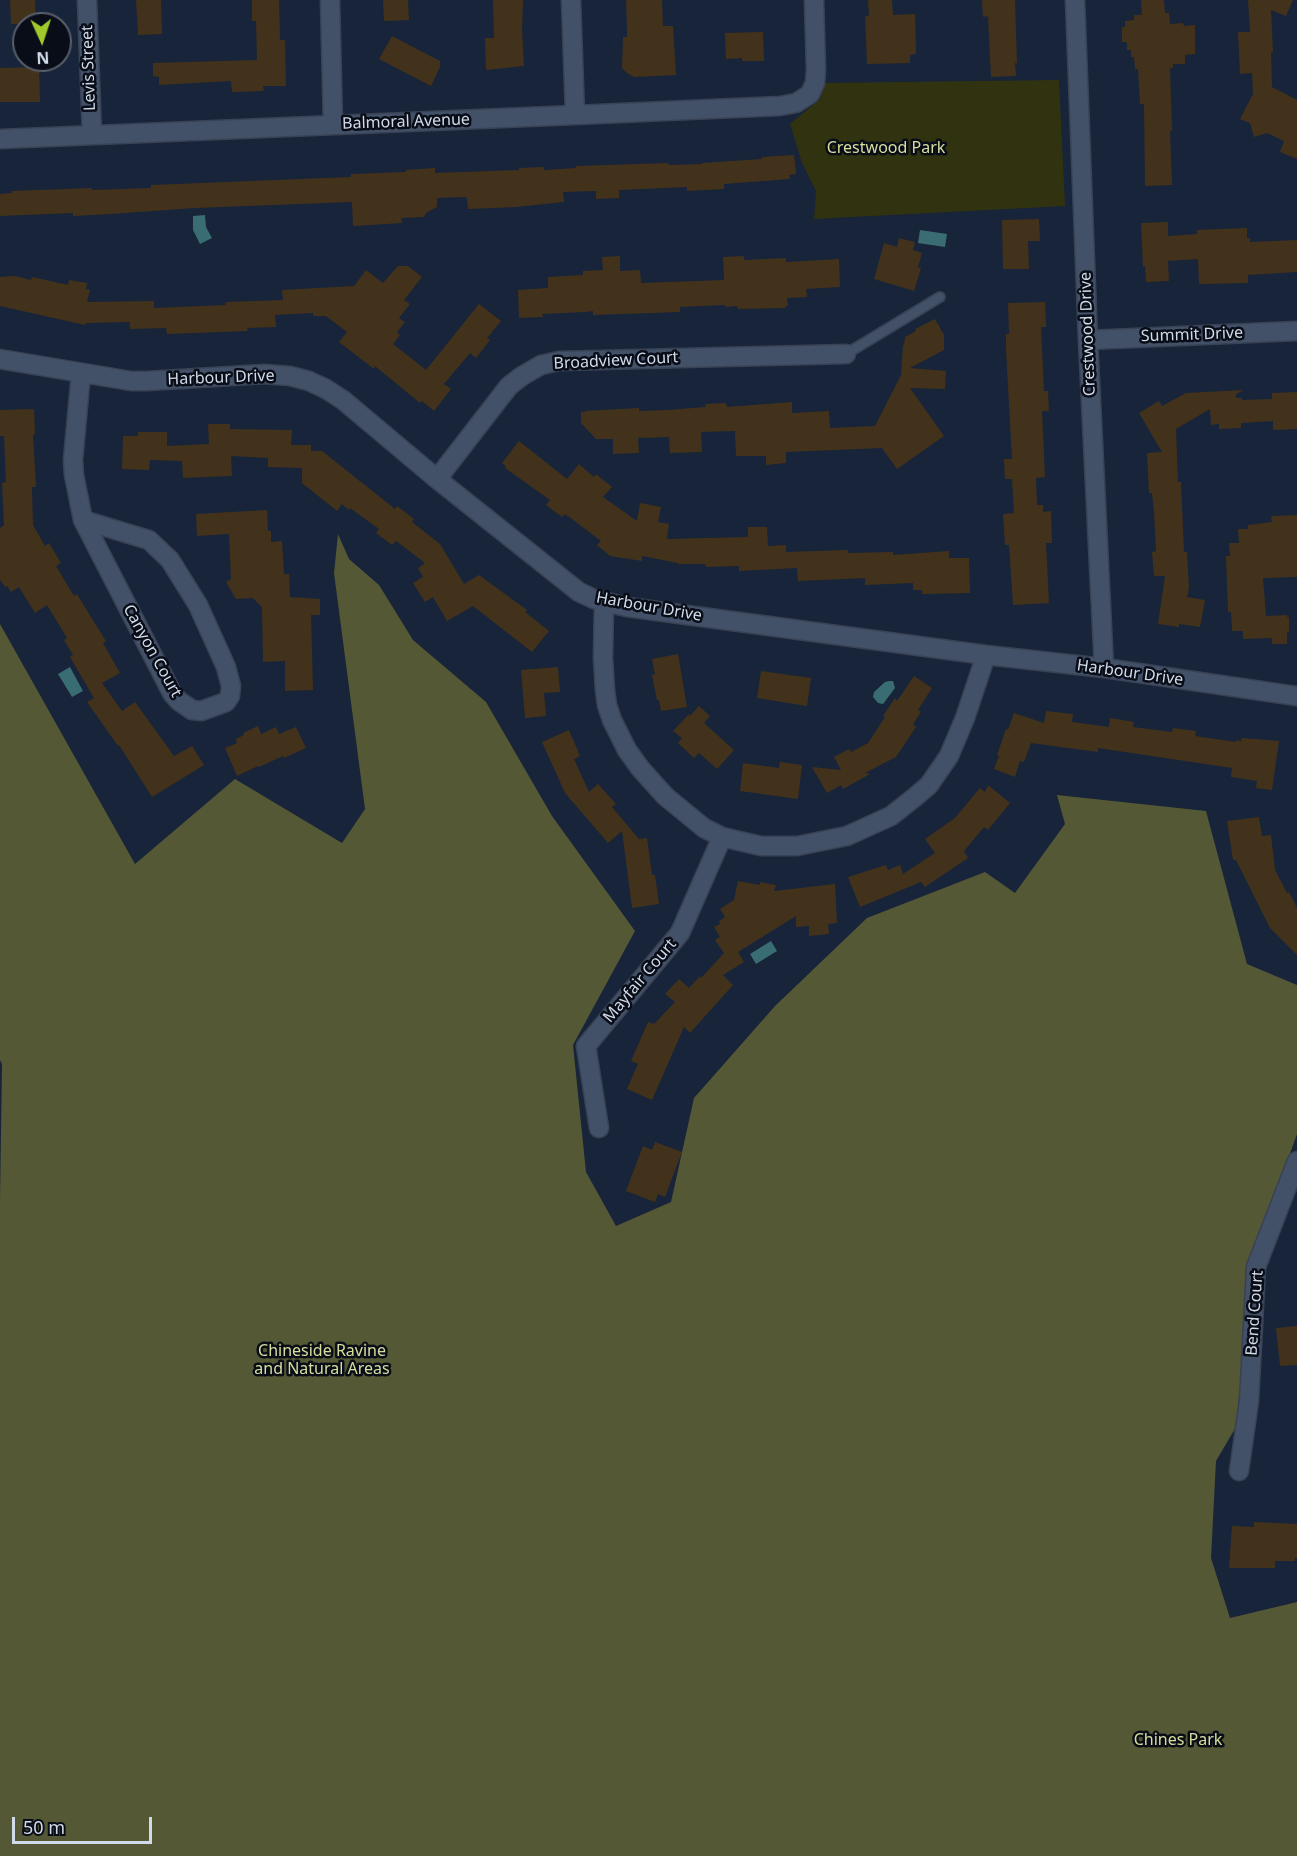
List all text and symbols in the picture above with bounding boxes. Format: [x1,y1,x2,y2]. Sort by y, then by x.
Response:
north arrow [12,12,72,72]
street label: Levis Street [78,25,100,111]
text: N [36,47,50,69]
street label: Balmoral Avenue [342,110,470,134]
park label: Crestwood Park [827,138,945,158]
street label: Crestwood Drive [1076,272,1100,396]
street label: Summit Drive [1141,324,1243,346]
street label: Broadview Court [553,348,679,374]
street label: Harbour Drive [167,367,275,389]
street label: Harbour Drive [595,588,703,626]
street label: Canyon Court [119,601,185,701]
street label: Harbour Drive [1076,656,1184,690]
street label: Mayfair Court [600,935,680,1027]
street label: Bend Court [1242,1270,1268,1356]
park label: Chineside Ravine and Natural Areas [254,1341,390,1379]
park label: Chines Park [1134,1730,1222,1750]
scale bar [15,1805,154,1843]
text: 50 m [23,1815,65,1839]

